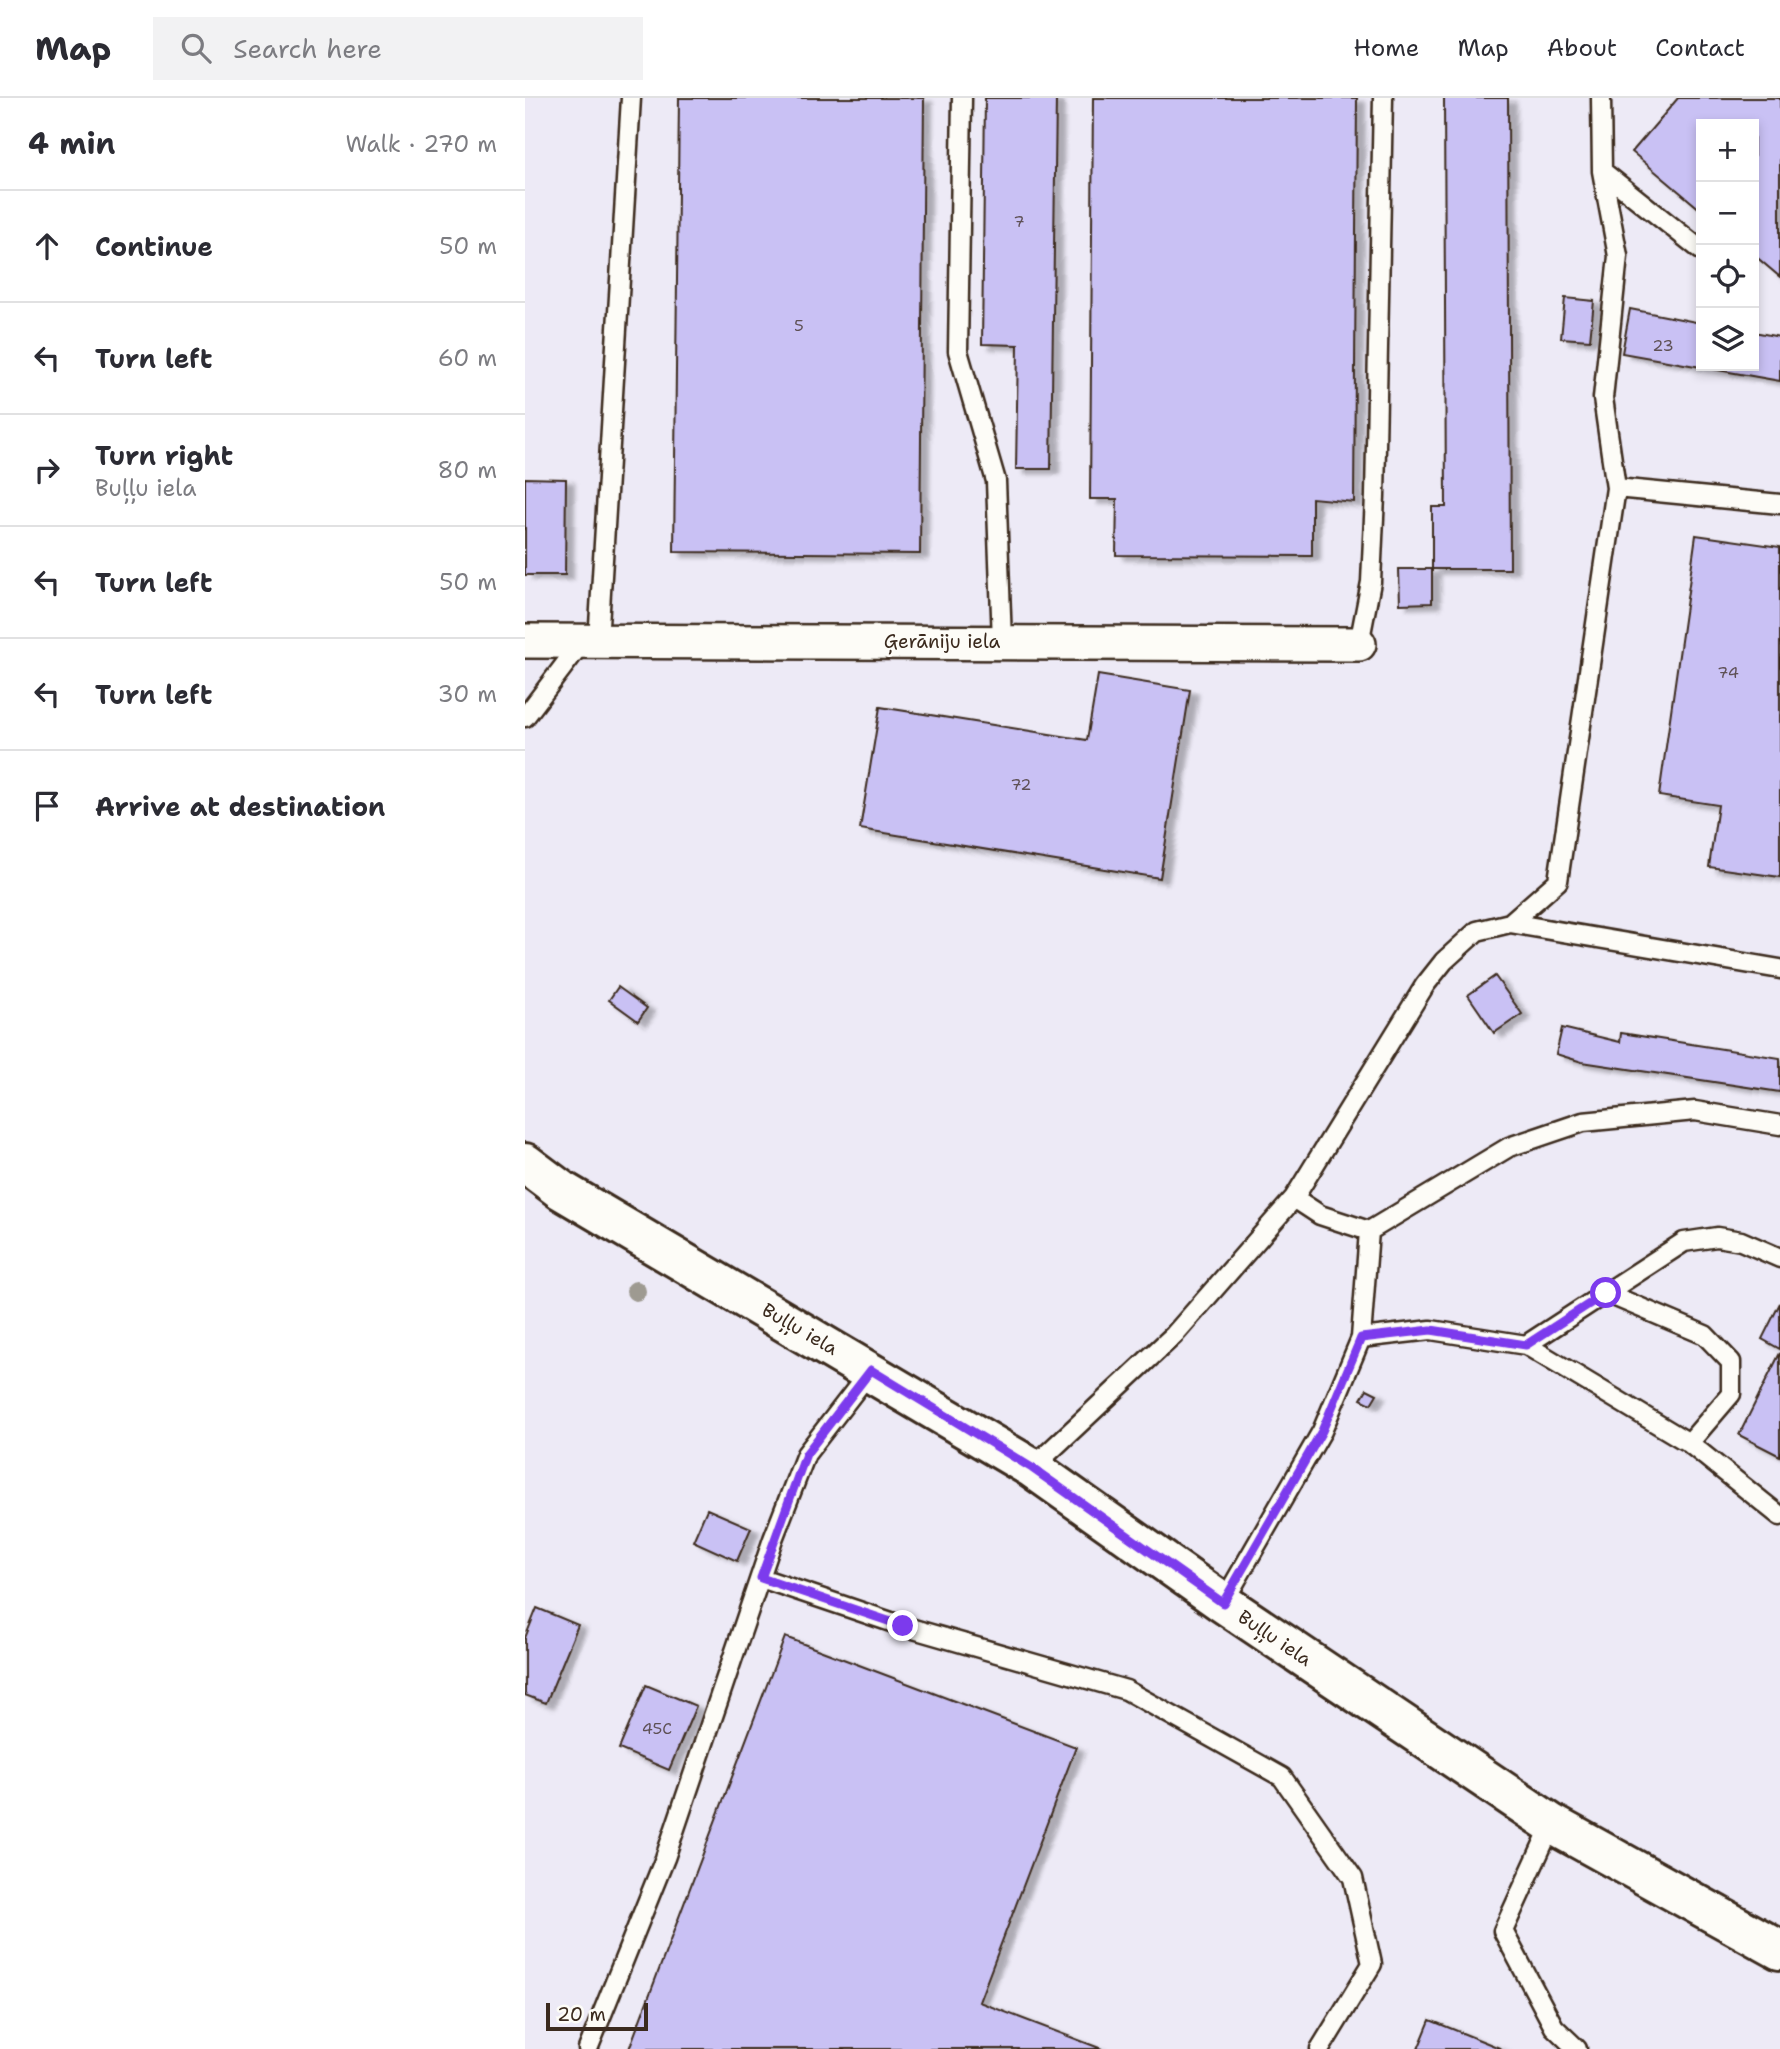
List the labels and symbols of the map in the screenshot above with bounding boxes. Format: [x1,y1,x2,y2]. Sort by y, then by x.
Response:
house number: 7 [1013,211,1025,232]
house number: 5 [794,315,804,336]
house number: 23 [1652,335,1674,356]
street label: Ģerāniju iela [884,629,1000,655]
house number: 74 [1717,662,1739,683]
house number: 72 [1010,774,1032,795]
route start [1590,1277,1621,1308]
street label: Buļļu iela [757,1297,843,1362]
street label: Buļļu iela [1233,1604,1317,1673]
route end [887,1610,918,1641]
house number: 45C [642,1718,672,1739]
scale bar [546,2000,647,2032]

